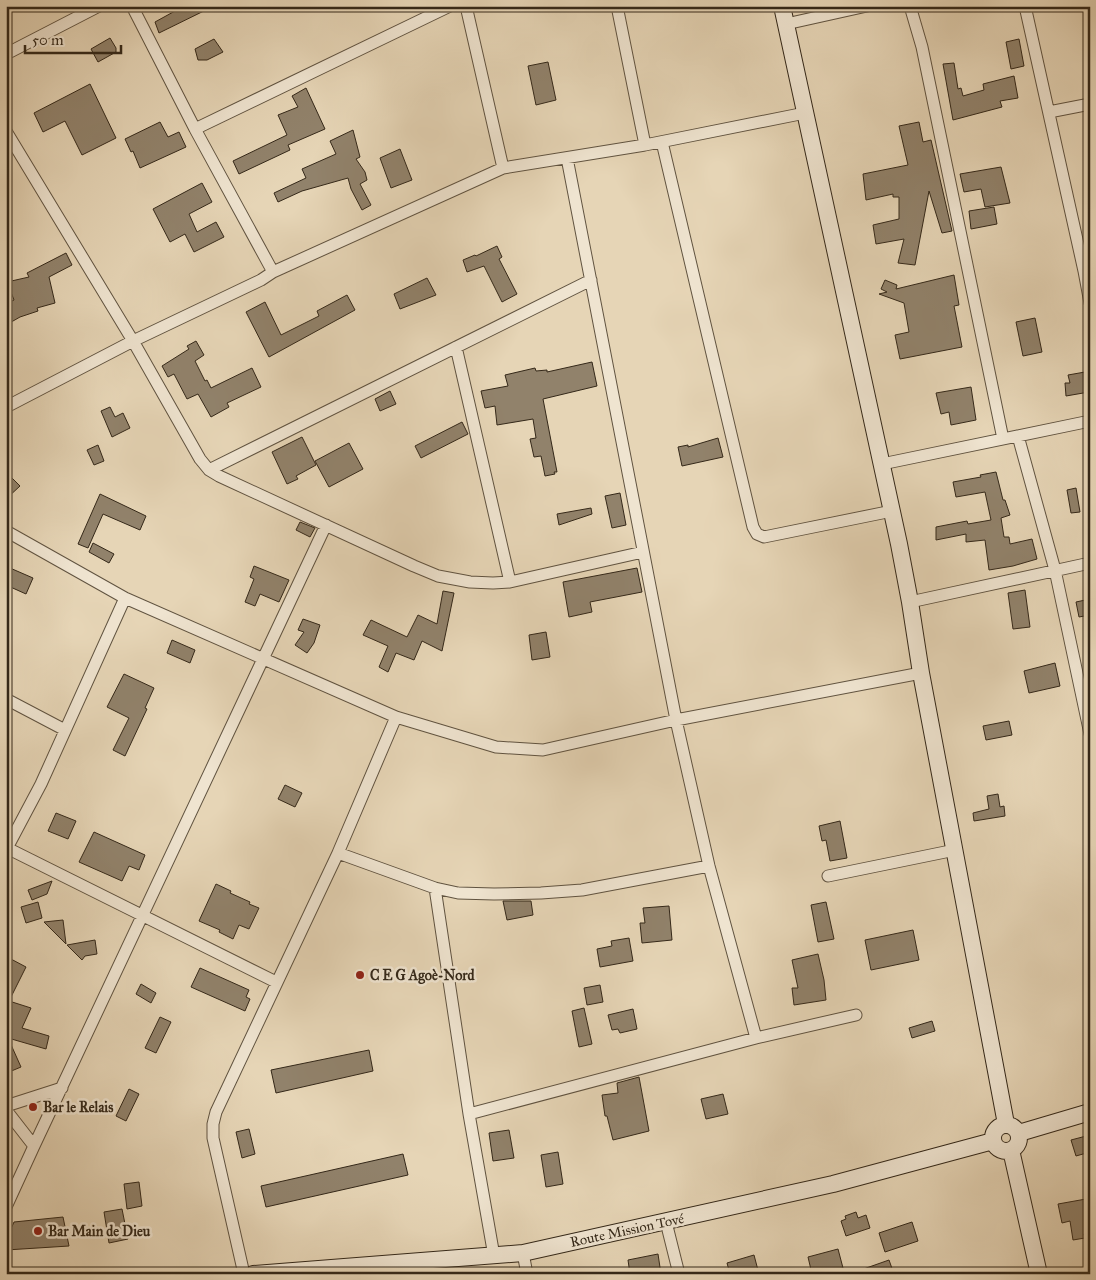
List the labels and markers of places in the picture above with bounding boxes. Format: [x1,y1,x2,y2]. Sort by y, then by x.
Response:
place label: C E G Agoè-Nord [370,967,475,985]
marker: C E G Agoè-Nord [354,969,366,981]
place label: Bar le Relais [43,1099,113,1116]
marker: Bar le Relais [27,1101,39,1113]
place label: Bar Main de Dieu [48,1223,151,1240]
marker: Bar Main de Dieu [32,1225,44,1237]

